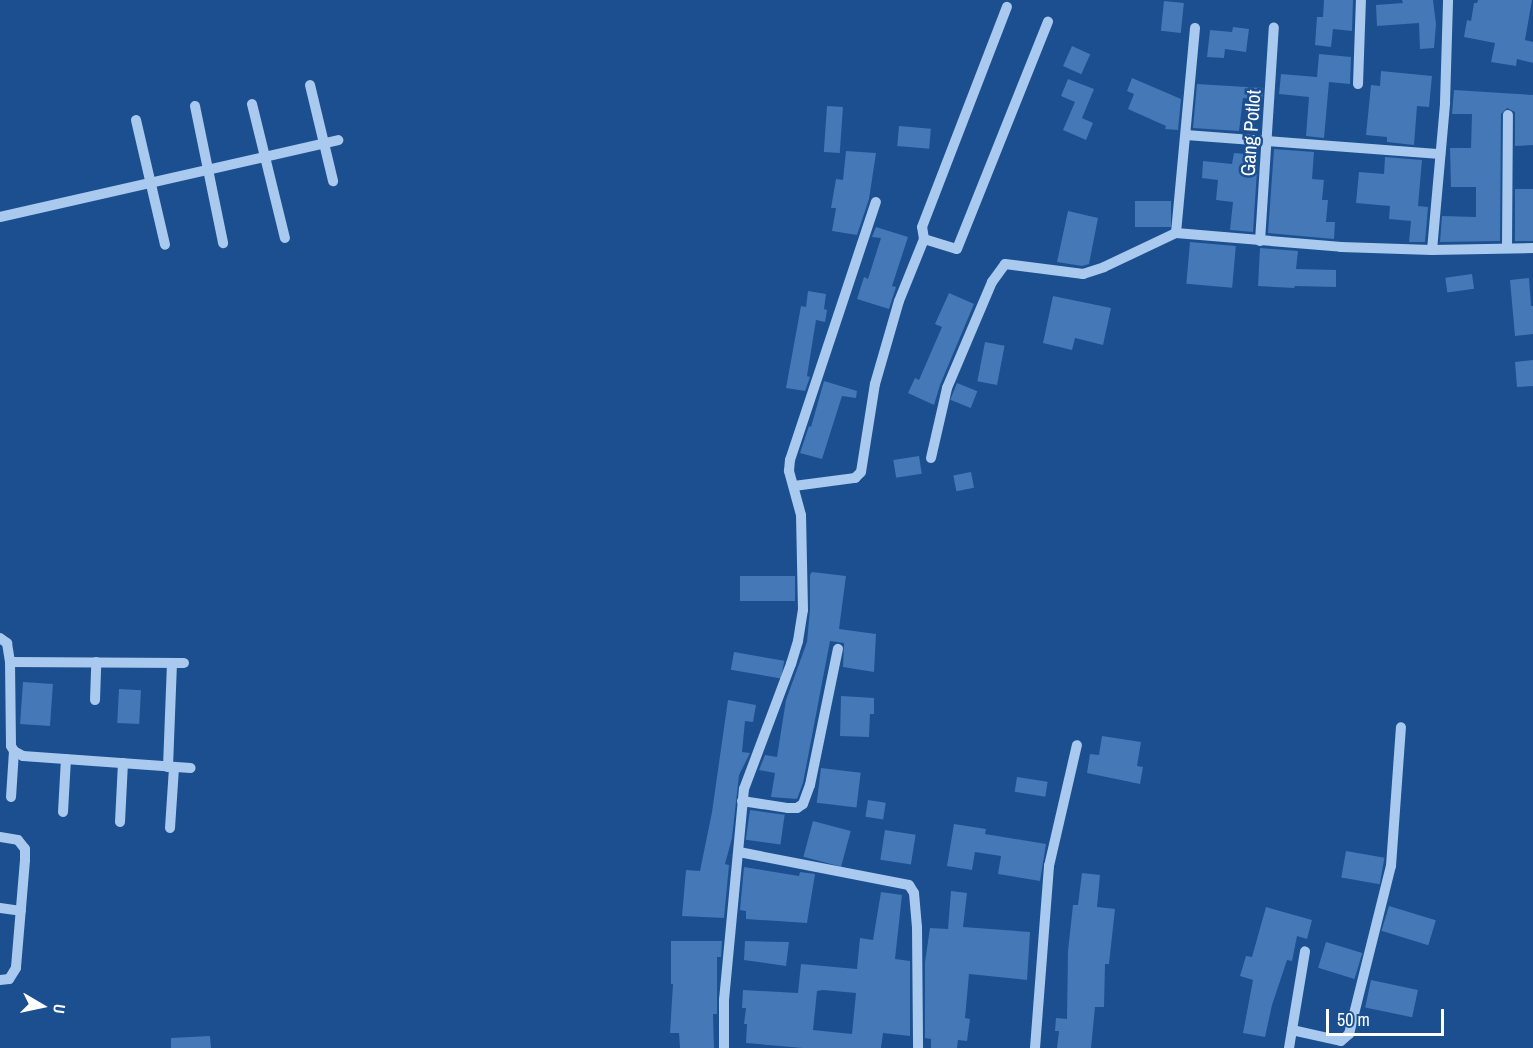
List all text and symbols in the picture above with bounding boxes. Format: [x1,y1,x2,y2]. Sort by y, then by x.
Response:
street label: Gang Potlot [1235,89,1265,177]
north arrow [12,976,72,1036]
scale bar [1329,997,1448,1035]
text: U [48,1002,71,1015]
text: 50 m [1337,1007,1370,1032]

